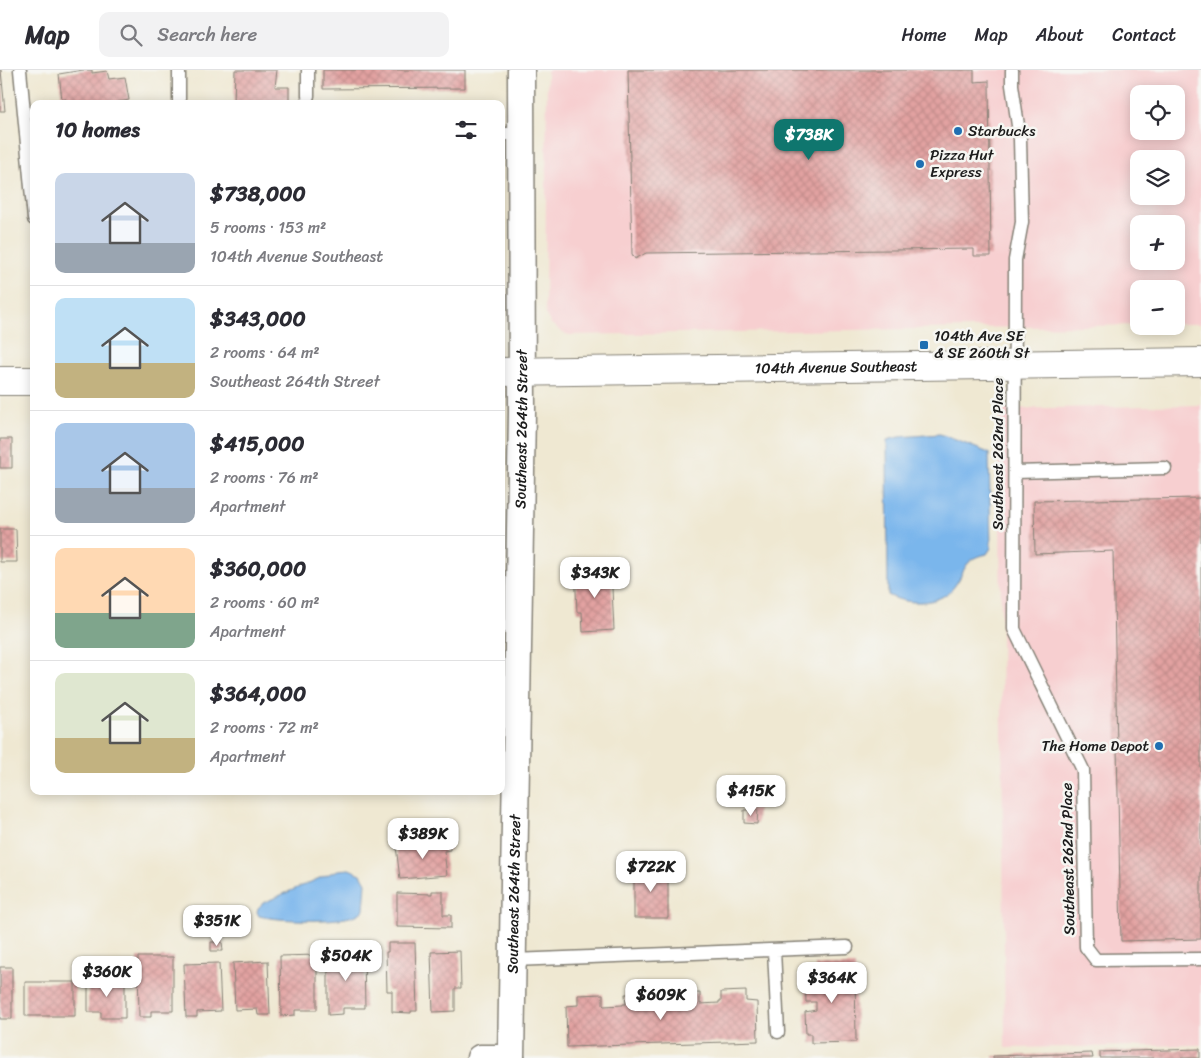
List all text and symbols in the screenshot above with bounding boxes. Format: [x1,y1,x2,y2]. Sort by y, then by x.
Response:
search box [99,12,449,57]
text: Map [25,14,69,56]
text: Search here [157,18,257,51]
text: Home [902,19,947,51]
text: Map [975,19,1008,51]
text: About [1036,19,1084,51]
text: Contact [1112,19,1176,51]
icon: search [117,21,145,49]
map controls [1130,85,1185,335]
button: locate [1130,85,1185,140]
text: 10 homes [55,111,140,149]
icon: filters [452,116,480,144]
pin: $738K [774,118,844,161]
place label: Starbucks [968,118,1036,144]
text: $738K [785,120,833,149]
marker: Starbucks [952,125,964,137]
place label: Pizza Hut Express [930,142,995,185]
button: layers [1130,150,1185,205]
marker: Pizza Hut Express [914,158,926,170]
text: $738,000 [210,175,306,213]
icon: home [95,193,155,253]
text: 5 rooms · 153 m² [210,213,326,242]
button: + [1130,215,1185,270]
text: 104th Avenue Southeast [210,242,383,271]
button: − [1130,280,1185,335]
text: $343,000 [210,300,306,338]
icon: home [95,318,155,378]
place label: 104th Ave SE & SE 260th St [934,323,1030,366]
text: 2 rooms · 64 m² [210,338,320,367]
marker: 104th Ave SE & SE 260th St [918,339,930,351]
street label: Southeast 264th Street [507,348,535,509]
street label: 104th Avenue Southeast [755,353,918,381]
text: Southeast 264th Street [210,367,380,396]
street label: Southeast 262nd Place [985,377,1011,530]
text: $415,000 [210,425,305,463]
icon: home [95,443,155,503]
text: 2 rooms · 76 m² [210,463,319,492]
text: Apartment [210,492,286,521]
text: $360,000 [210,550,306,588]
pin: $343K [560,556,630,599]
text: $343K [571,558,619,587]
icon: home [95,568,155,628]
text: 2 rooms · 60 m² [210,588,320,617]
text: Apartment [210,617,286,646]
text: $364,000 [210,675,306,713]
icon: home [95,693,155,753]
text: 2 rooms · 72 m² [210,713,319,742]
place label: The Home Depot [1042,733,1149,759]
marker: The Home Depot [1153,740,1165,752]
text: Apartment [210,742,286,771]
pin: $415K [716,774,786,817]
text: $415K [727,776,775,805]
street label: Southeast 262nd Place [1054,782,1082,936]
street label: Southeast 264th Street [499,813,528,974]
pin: $389K [388,818,458,860]
text: $389K [399,819,447,848]
pin: $722K [616,850,686,893]
text: $722K [627,852,675,881]
pin: $351K [182,904,252,947]
text: $351K [194,906,240,935]
pin: $504K [311,940,381,982]
text: $504K [321,941,371,970]
pin: $360K [72,956,142,998]
text: $360K [83,957,131,986]
pin: $364K [797,962,867,1004]
text: $364K [808,963,856,992]
pin: $609K [626,978,696,1021]
text: $609K [636,980,686,1009]

